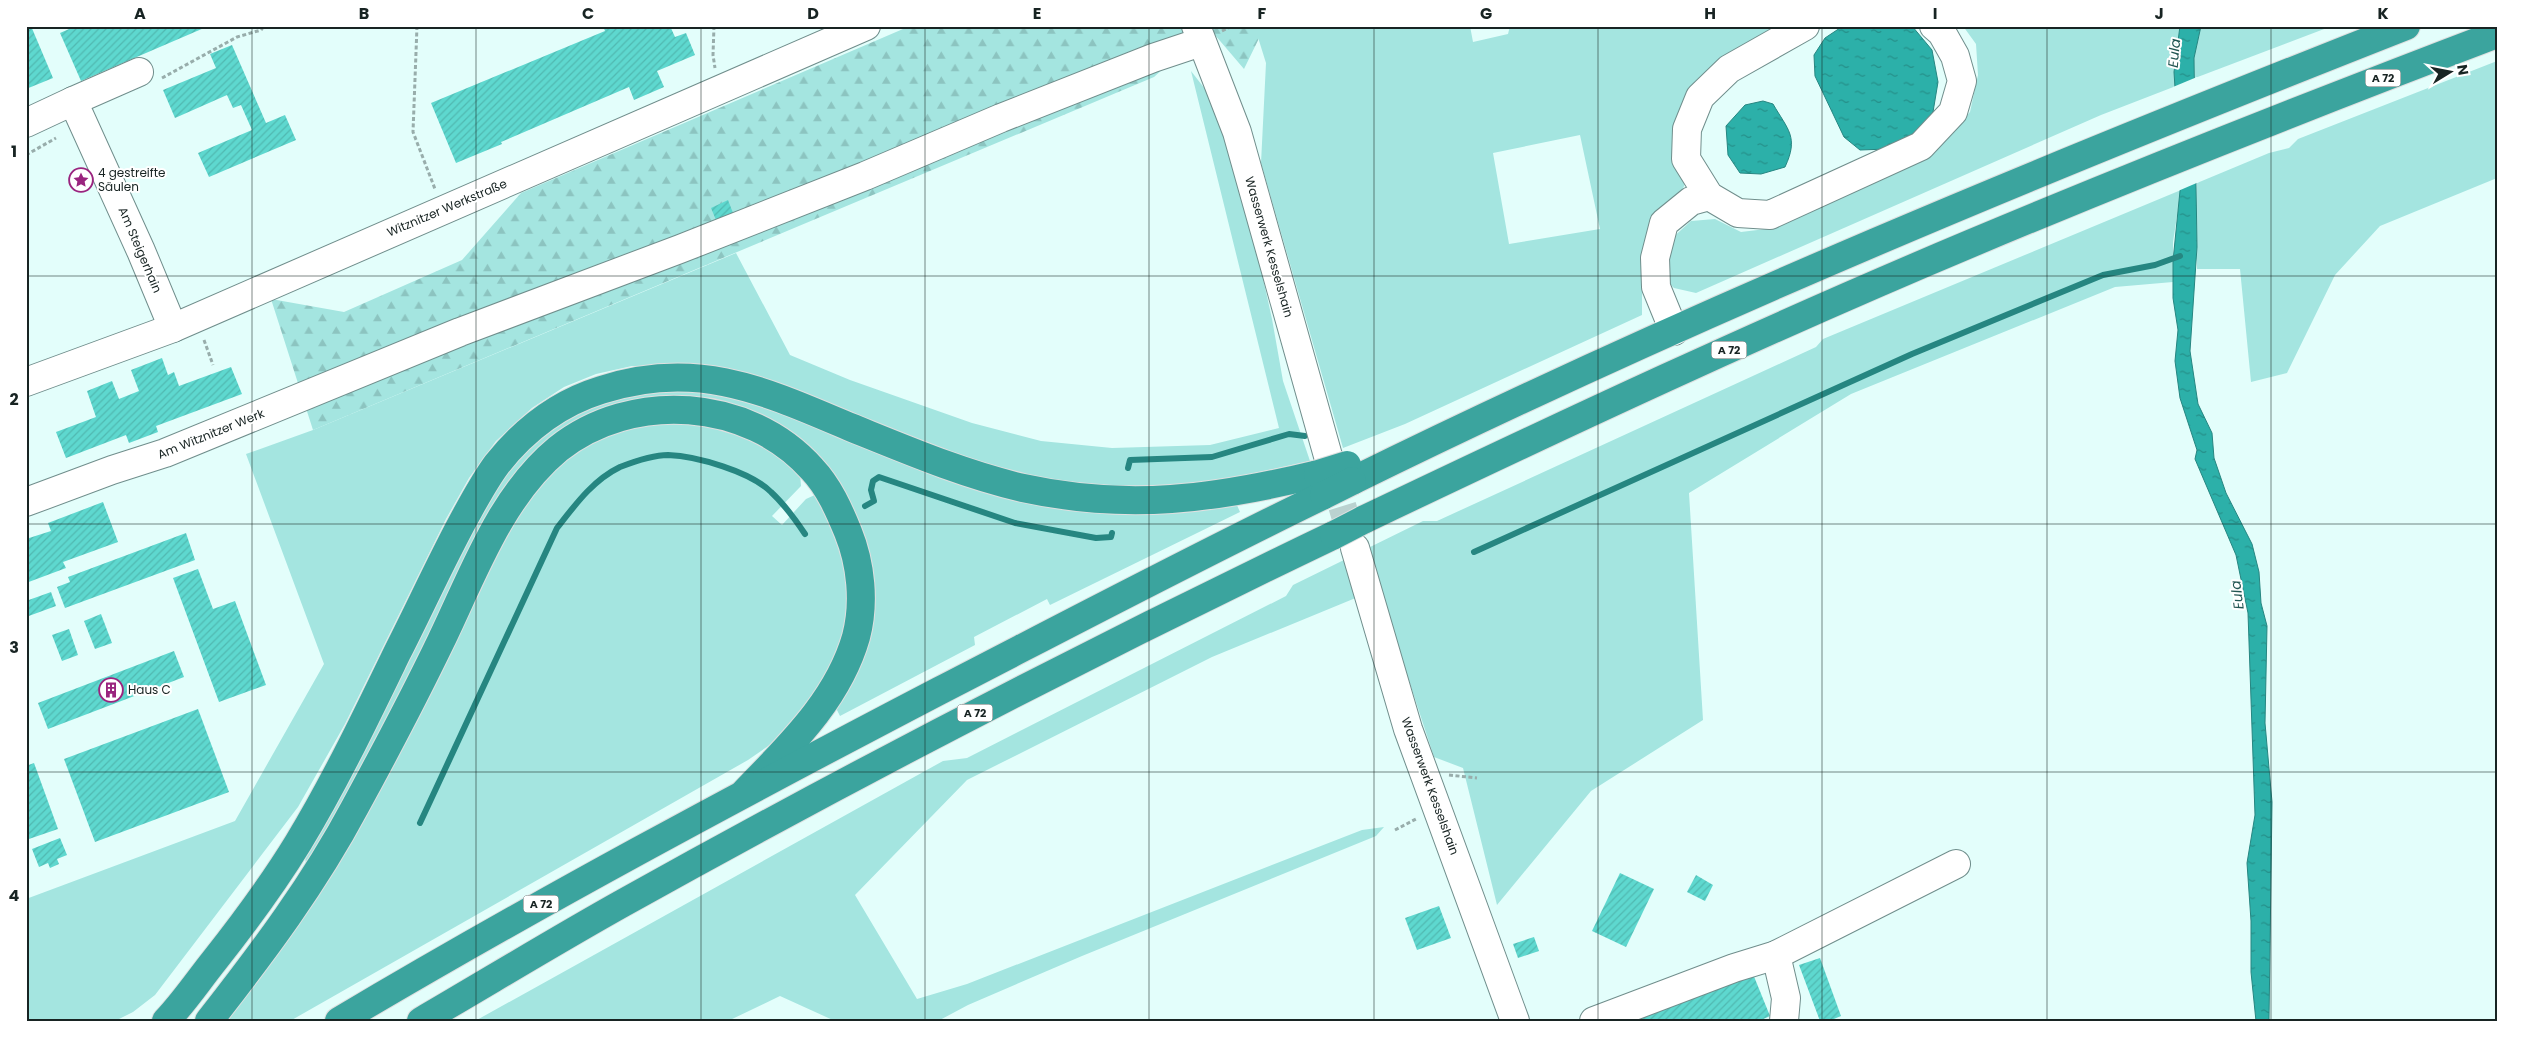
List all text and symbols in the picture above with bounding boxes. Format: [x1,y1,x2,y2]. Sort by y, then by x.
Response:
text: A [134,2,146,25]
text: B [359,2,369,25]
text: C [582,2,594,25]
text: D [807,2,819,25]
text: E [1033,2,1041,25]
text: F [1258,2,1267,25]
text: G [1480,2,1492,25]
text: H [1704,2,1716,25]
text: I [1933,2,1937,25]
text: J [2154,2,2164,25]
text: K [2377,2,2389,25]
water label: Eula [2163,37,2185,68]
north arrow [2426,48,2476,98]
text: N [2452,63,2474,77]
road number: A 72 [2366,70,2400,86]
text: 1 [11,140,17,163]
place label: 4 gestreifte Säulen [98,164,166,195]
place icon: 4 gestreifte Säulen [68,167,94,193]
street label: Witznitzer Werkstraße [384,175,509,241]
street label: Wasserwerk Kesselshain [1241,175,1298,319]
street label: Am Steigerhain [115,204,166,295]
road number: A 72 [1712,342,1746,358]
text: 2 [9,388,19,411]
street label: Am Witznitzer Werk [155,404,267,463]
water label: Eula [2225,579,2249,611]
text: 3 [9,636,19,659]
building icon: Haus C [98,677,124,703]
place label: Haus C [128,681,171,698]
road number: A 72 [958,704,992,721]
street label: Wasserwerk Kesselshain [1398,714,1463,857]
text: 4 [9,884,20,907]
road number: A 72 [524,896,558,912]

